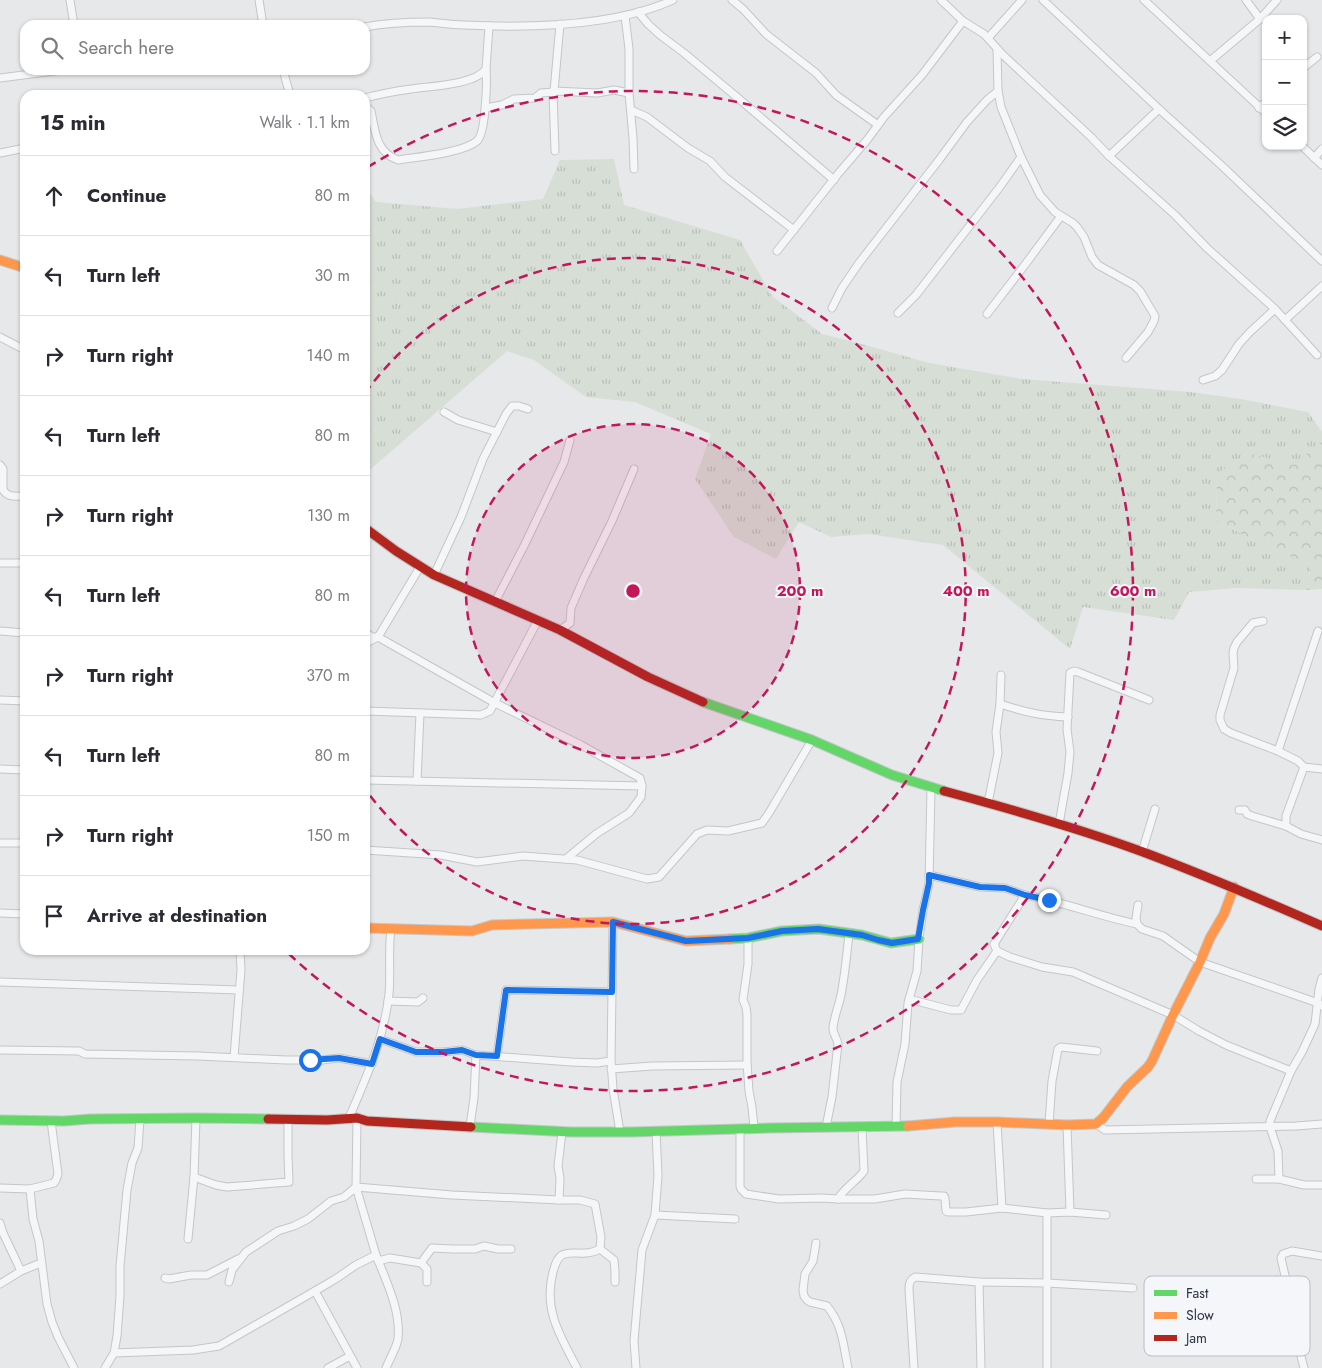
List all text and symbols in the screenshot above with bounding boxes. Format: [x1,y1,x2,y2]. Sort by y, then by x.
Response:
map controls [1262,15,1307,150]
button: + [1262,15,1307,60]
search box [20,20,370,75]
icon: search [38,34,66,62]
text: Search here [78,34,174,61]
button: − [1262,60,1307,105]
button: layers [1262,105,1307,150]
text: 15 min [40,108,106,138]
text: Walk · 1.1 km [259,111,350,134]
icon: ahead [40,182,68,210]
text: Continue [87,182,166,209]
text: 80 m [314,184,350,207]
icon: left [40,262,68,290]
text: Turn left [87,262,160,289]
text: 30 m [314,264,350,287]
icon: right [40,342,68,370]
text: Turn right [87,342,173,369]
text: 140 m [307,344,350,367]
icon: left [40,422,68,450]
text: Turn left [87,422,160,449]
text: 80 m [314,424,350,447]
icon: right [40,502,68,530]
text: Turn right [87,502,173,529]
text: 130 m [307,504,350,527]
text: 200 m [777,580,823,602]
text: 400 m [942,580,990,602]
text: 600 m [1110,580,1156,602]
icon: left [40,582,68,610]
text: Turn left [87,582,160,609]
centre of rings [624,582,642,600]
text: 80 m [314,584,350,607]
icon: right [40,662,68,690]
text: Turn right [87,662,173,689]
text: 370 m [306,664,350,687]
icon: left [40,742,68,770]
text: Turn left [87,742,160,769]
text: 80 m [314,744,350,767]
icon: right [40,822,68,850]
text: Turn right [87,822,173,849]
text: 150 m [307,824,350,847]
route end [1038,889,1061,912]
icon: arrive [40,902,68,930]
text: Arrive at destination [87,902,267,929]
route start [299,1049,322,1072]
legend [1144,1276,1310,1356]
text: Fast [1186,1283,1209,1303]
text: Slow [1186,1305,1214,1325]
text: Jam [1184,1328,1207,1348]

